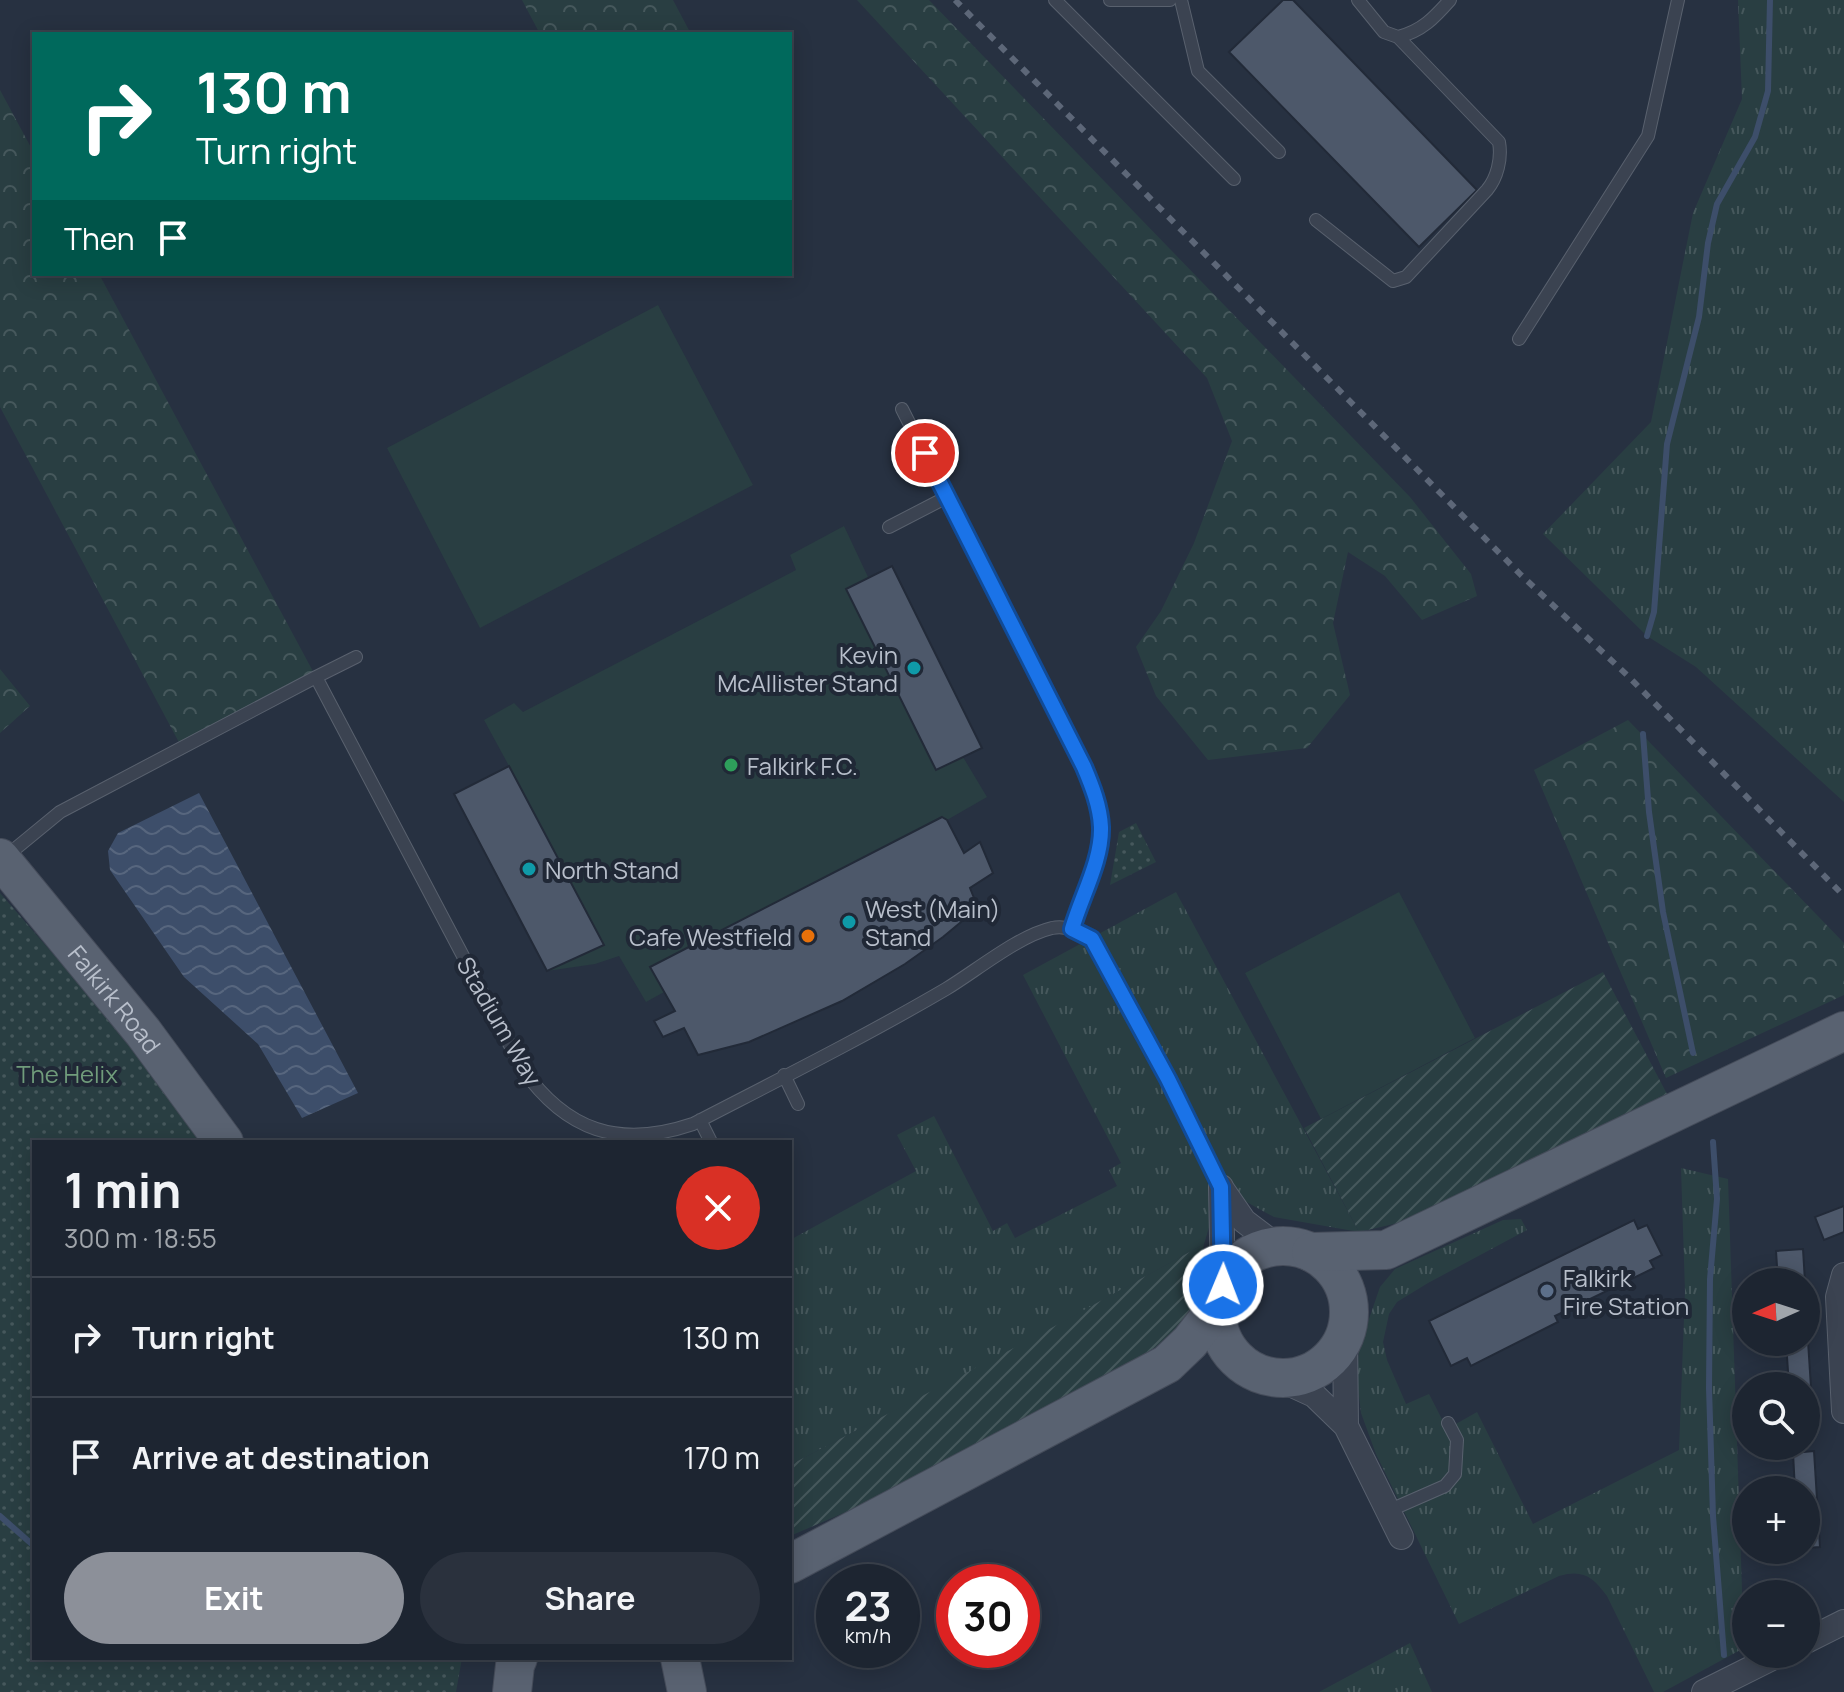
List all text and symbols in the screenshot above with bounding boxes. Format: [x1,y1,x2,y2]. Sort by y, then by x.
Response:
text: 130 m [196,53,352,130]
icon: right [64,64,168,168]
text: Turn right [196,126,357,175]
icon: arrive [151,216,195,260]
text: Then [64,218,135,259]
pin [891,419,959,487]
icon: arrive [903,431,947,475]
place label: Kevin McAllister Stand [717,638,898,699]
marker: Kevin McAllister Stand [905,659,923,677]
place label: Falkirk F.C. [747,749,858,782]
marker: Falkirk F.C. [722,756,740,774]
place label: North Stand [545,853,679,886]
marker: North Stand [520,860,538,878]
place label: West (Main) Stand [865,892,1000,953]
marker: West (Main) Stand [840,913,858,931]
place label: Cafe Westfield [629,920,792,953]
marker: Cafe Westfield [799,927,817,945]
street label: Falkirk Road [61,938,169,1059]
street label: Stadium Way [450,951,550,1092]
park label: The Helix [16,1057,118,1090]
text: 1 min [64,1157,181,1222]
button: close [676,1166,760,1250]
text: 300 m · 18:55 [64,1220,217,1256]
position arrow [1181,1243,1265,1327]
place label: Falkirk Fire Station [1563,1261,1689,1322]
north arrow [1732,1268,1820,1356]
map controls [1732,1268,1820,1668]
marker: Falkirk Fire Station [1538,1282,1556,1300]
icon: right [64,1315,108,1359]
text: Turn right [132,1317,275,1358]
text: 130 m [682,1317,760,1358]
button: search [1732,1372,1820,1460]
icon: arrive [64,1435,108,1479]
text: Arrive at destination [132,1437,430,1478]
text: 170 m [683,1437,760,1478]
button: + [1732,1476,1820,1564]
button: Exit [64,1552,404,1644]
button: Share [420,1552,760,1644]
speed limit sign: 30 [936,1564,1040,1668]
text: 23 [844,1578,892,1633]
button: − [1732,1580,1820,1668]
text: km/h [845,1622,891,1649]

